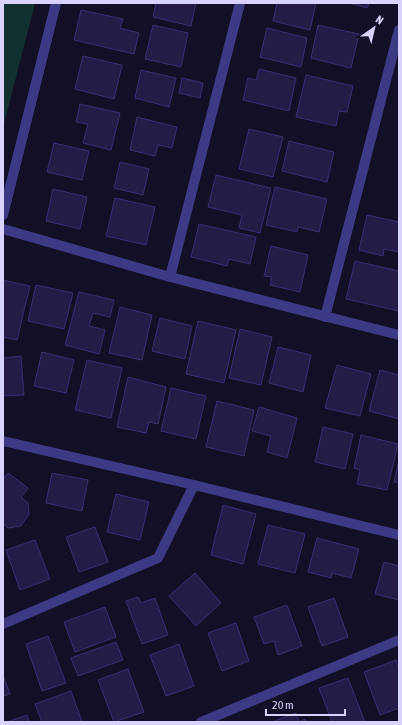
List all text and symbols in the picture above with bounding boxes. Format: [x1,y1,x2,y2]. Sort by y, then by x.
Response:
north arrow [354,8,394,48]
text: N [374,13,386,27]
scale bar [266,691,345,717]
text: 20 m [272,698,294,712]

